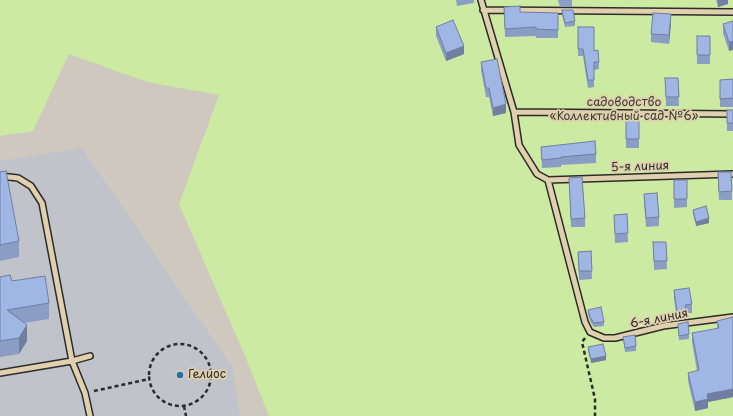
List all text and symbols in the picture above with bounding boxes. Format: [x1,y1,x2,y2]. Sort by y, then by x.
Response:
park label: садоводство «Коллективный сад №6» [550,96,698,124]
street label: 5-я линия [611,159,669,175]
street label: 6-я линия [629,306,689,332]
place label: Гелиос [188,368,226,382]
marker: Гелиос [175,370,185,380]

